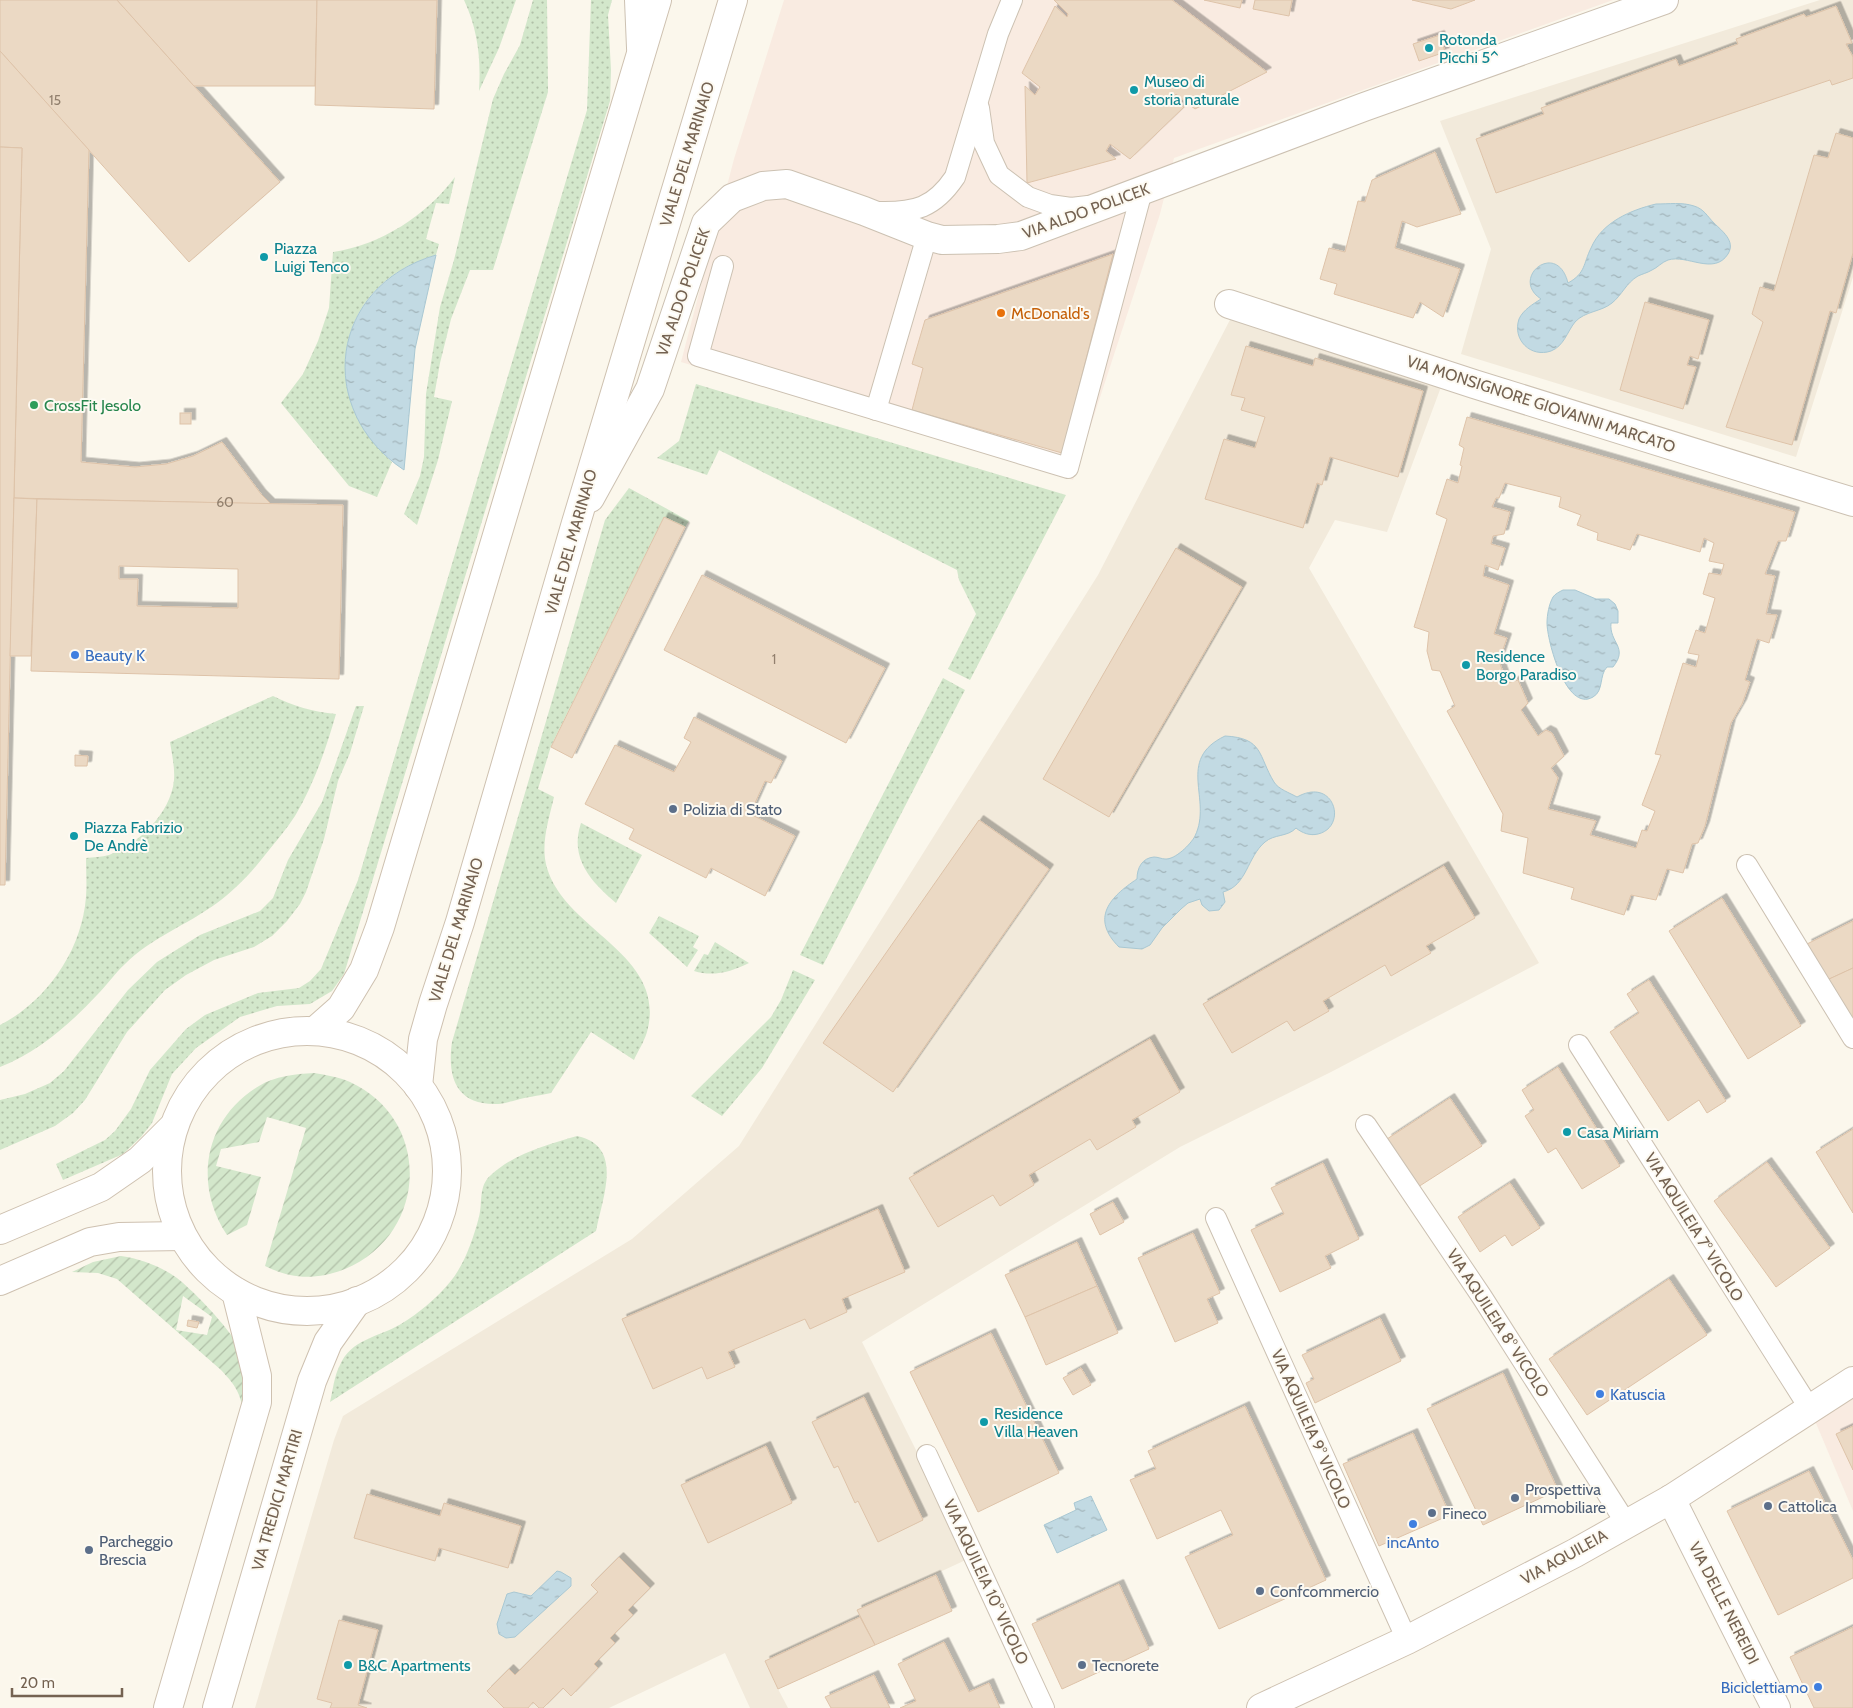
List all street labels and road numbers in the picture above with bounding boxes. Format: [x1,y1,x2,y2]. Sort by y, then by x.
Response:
street label: VIALE DEL MARINAIO [656,79,718,229]
street label: VIA ALDO POLICEK [1020,179,1152,243]
street label: VIA ALDO POLICEK [652,226,714,358]
street label: VIA MONSIGNORE GIOVANNI MARCATO [1404,351,1678,457]
street label: VIALE DEL MARINAIO [541,467,601,617]
street label: VIALE DEL MARINAIO [425,855,487,1005]
street label: VIA AQUILEIA 7° VICOLO [1641,1149,1747,1305]
street label: VIA AQUILEIA 8° VICOLO [1443,1245,1553,1401]
street label: VIA AQUILEIA 9° VICOLO [1267,1346,1355,1512]
street label: VIA TREDICI MARTIRI [248,1427,306,1573]
street label: VIA AQUILEIA 10° VICOLO [939,1497,1033,1667]
street label: VIA AQUILEIA [1518,1525,1611,1589]
street label: VIA DELLE NEREIDI [1685,1539,1763,1667]

